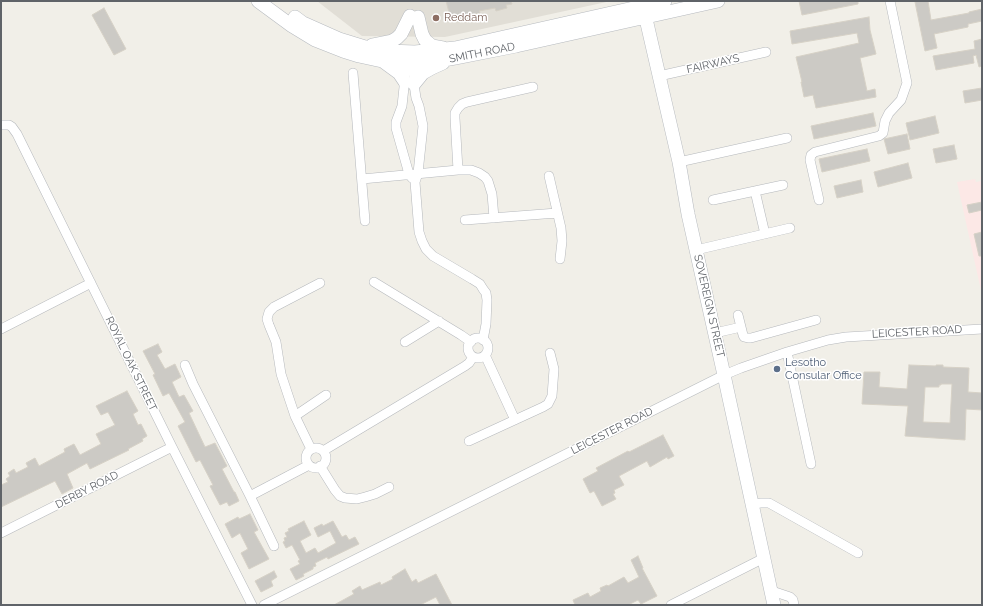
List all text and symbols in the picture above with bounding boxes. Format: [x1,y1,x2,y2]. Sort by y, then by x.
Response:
place label: Reddam [444,11,487,25]
marker: Reddam [431,13,441,23]
street label: SMITH ROAD [448,40,516,66]
street label: FAIRWAYS [685,52,741,76]
street label: SOVEREIGN STREET [691,253,727,359]
street label: ROYAL OAK STREET [102,314,160,414]
street label: LEICESTER ROAD [871,323,963,341]
place label: Lesotho Consular Office [785,356,862,382]
marker: Lesotho Consular Office [772,364,782,374]
street label: LEICESTER ROAD [569,405,655,457]
street label: DERBY ROAD [53,468,121,512]

